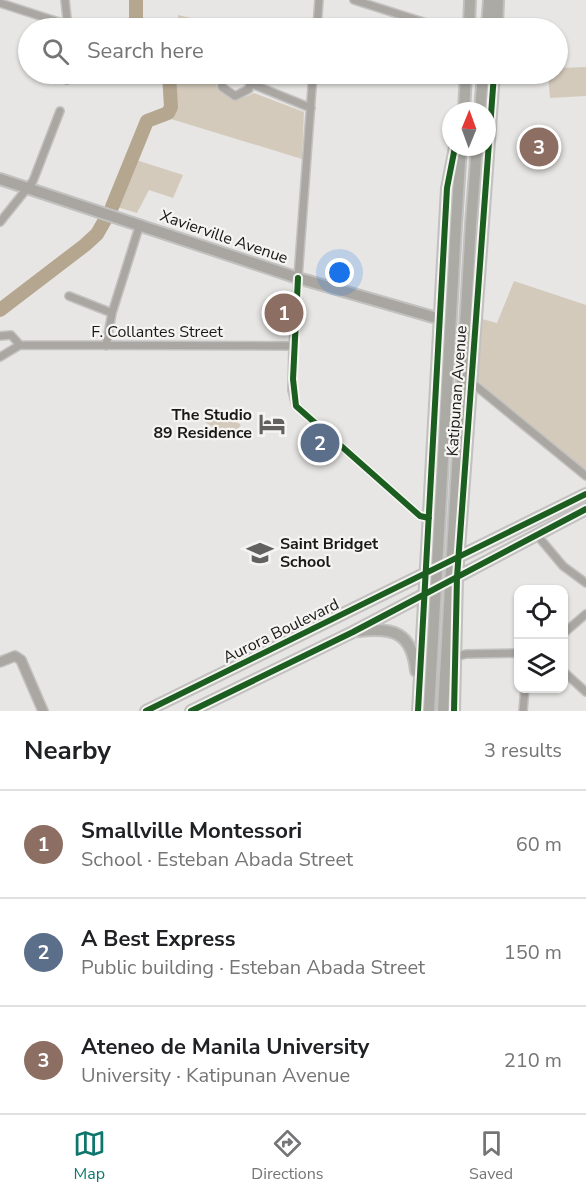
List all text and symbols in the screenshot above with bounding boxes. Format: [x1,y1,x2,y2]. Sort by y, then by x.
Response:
search box [18,18,568,84]
icon: search [39,35,72,68]
text: Search here [87,36,204,66]
north arrow [442,102,496,156]
pin: 3 [520,124,558,170]
street label: Xavierville Avenue [157,205,291,269]
your location [325,258,354,287]
pin: 1 [264,290,304,336]
street label: F. Collantes Street [91,321,223,343]
street label: Katipunan Avenue [441,325,473,457]
place label: The Studio 89 Residence [153,404,252,444]
hotel icon: The Studio 89 Residence [257,409,287,439]
pin: 2 [300,420,340,466]
place label: Saint Bridget School [280,533,379,573]
school or university icon: Saint Bridget School [245,538,275,568]
map controls [514,585,568,693]
button: locate [514,585,568,639]
street label: Aurora Boulevard [219,593,343,669]
button: layers [514,639,568,693]
text: Nearby [24,733,111,768]
text: 3 results [484,737,562,764]
text: Smallville Montessori [81,816,302,846]
text: 1 [38,831,50,858]
text: 60 m [516,831,562,858]
text: School · Esteban Abada Street [81,846,353,873]
text: A Best Express [81,924,236,954]
text: 2 [38,939,50,966]
text: 150 m [504,939,562,966]
text: Public building · Esteban Abada Street [81,954,425,981]
text: Ateneo de Manila University [81,1032,369,1062]
text: 3 [38,1047,50,1074]
text: 210 m [504,1047,562,1074]
text: University · Katipunan Avenue [81,1062,350,1089]
tab: Map [73,1127,106,1185]
tab: Directions [251,1127,323,1185]
tab: Saved [469,1127,513,1185]

